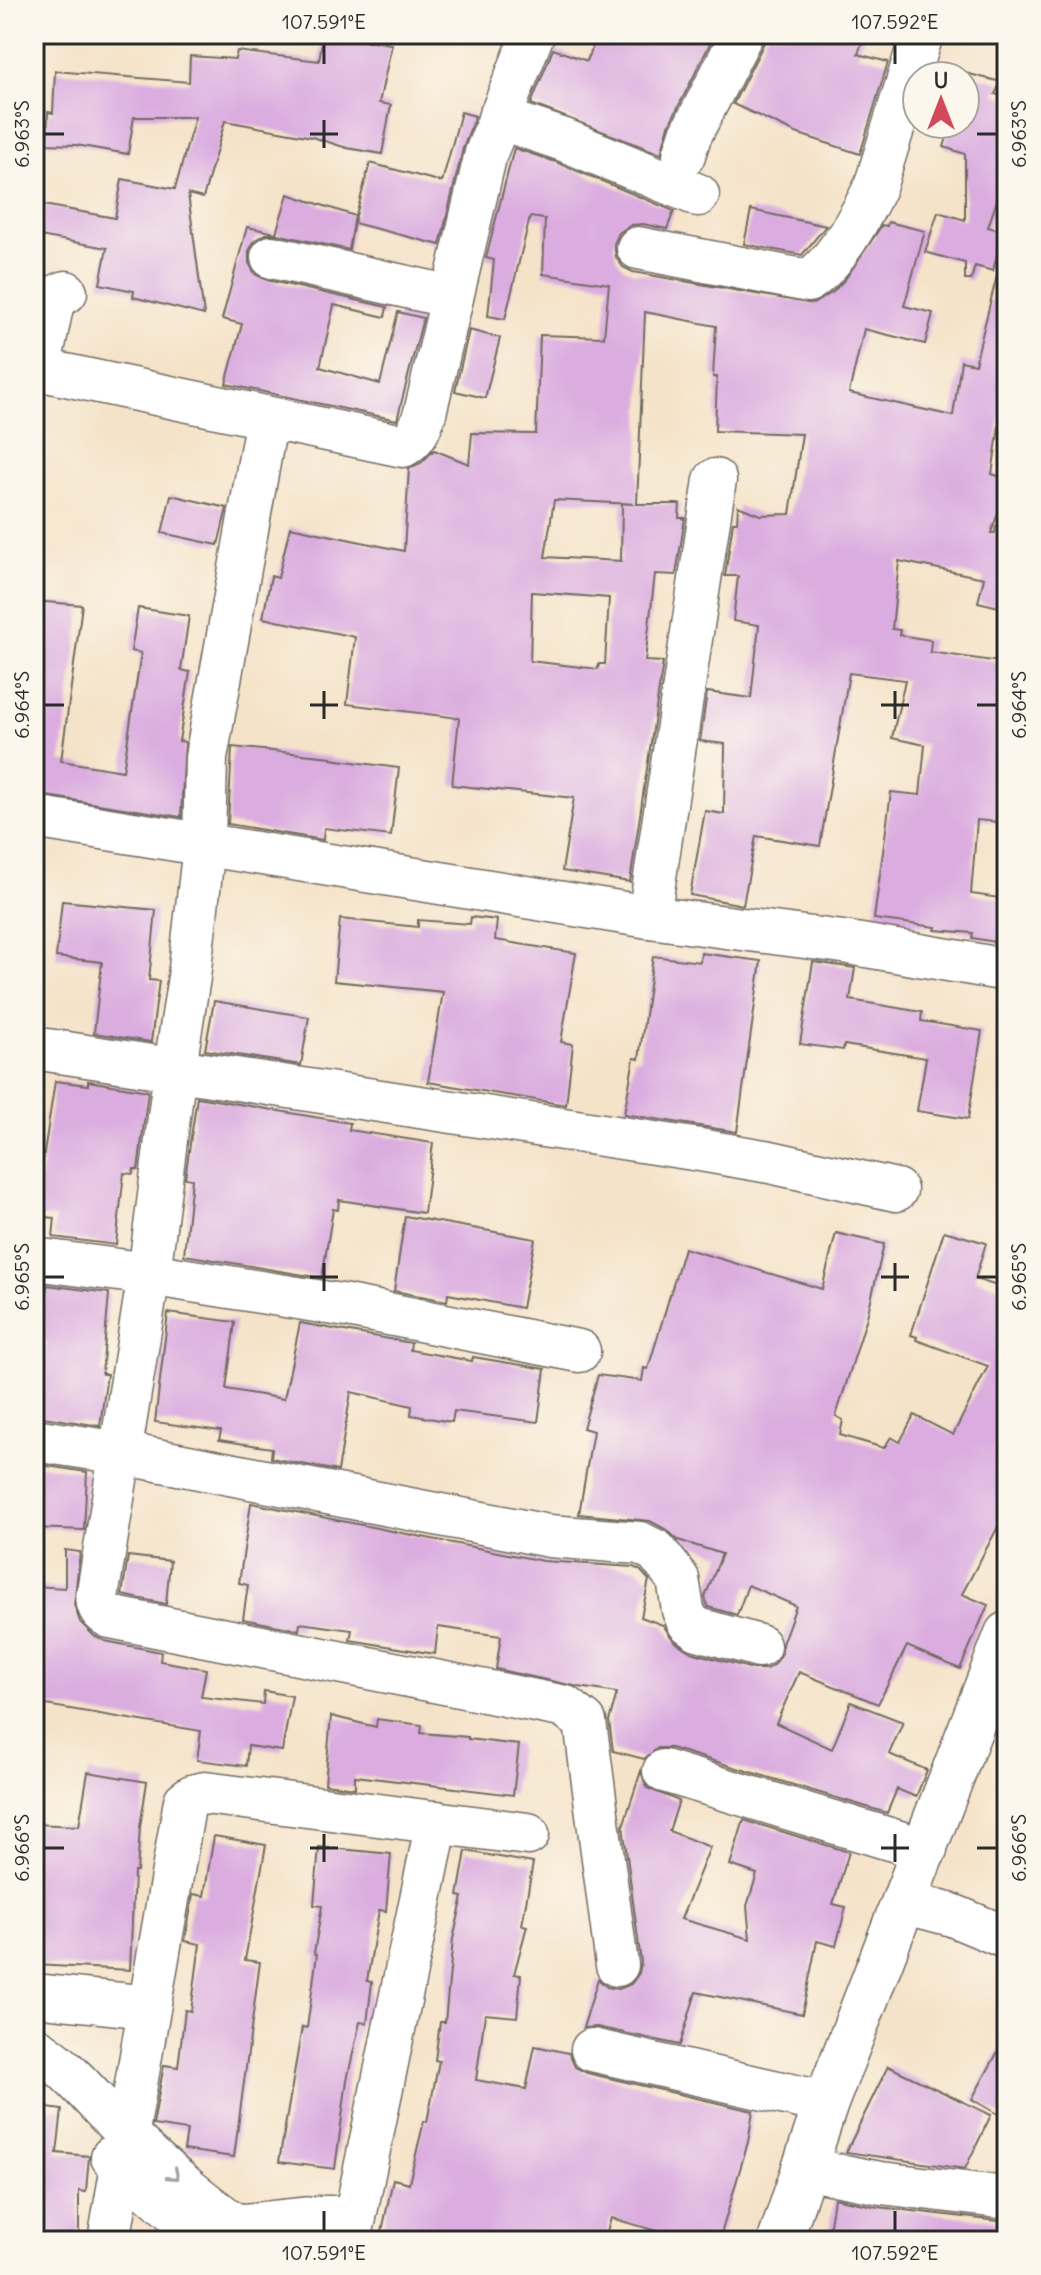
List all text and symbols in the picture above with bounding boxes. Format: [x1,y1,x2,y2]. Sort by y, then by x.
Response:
text: 107.591°E [282,9,366,34]
text: 107.592°E [851,9,939,34]
north arrow [901,60,981,140]
text: U [933,66,949,94]
text: 6.963°S [9,100,34,168]
text: 6.963°S [1006,100,1031,168]
text: 6.964°S [9,671,34,739]
text: 6.964°S [1006,671,1031,739]
text: 6.965°S [9,1243,34,1311]
text: 6.965°S [1006,1243,1031,1311]
text: 6.966°S [9,1814,34,1882]
text: 6.966°S [1006,1814,1031,1882]
one-way arrow [165,2165,180,2180]
text: 107.591°E [282,2240,366,2265]
text: 107.592°E [851,2240,939,2265]

